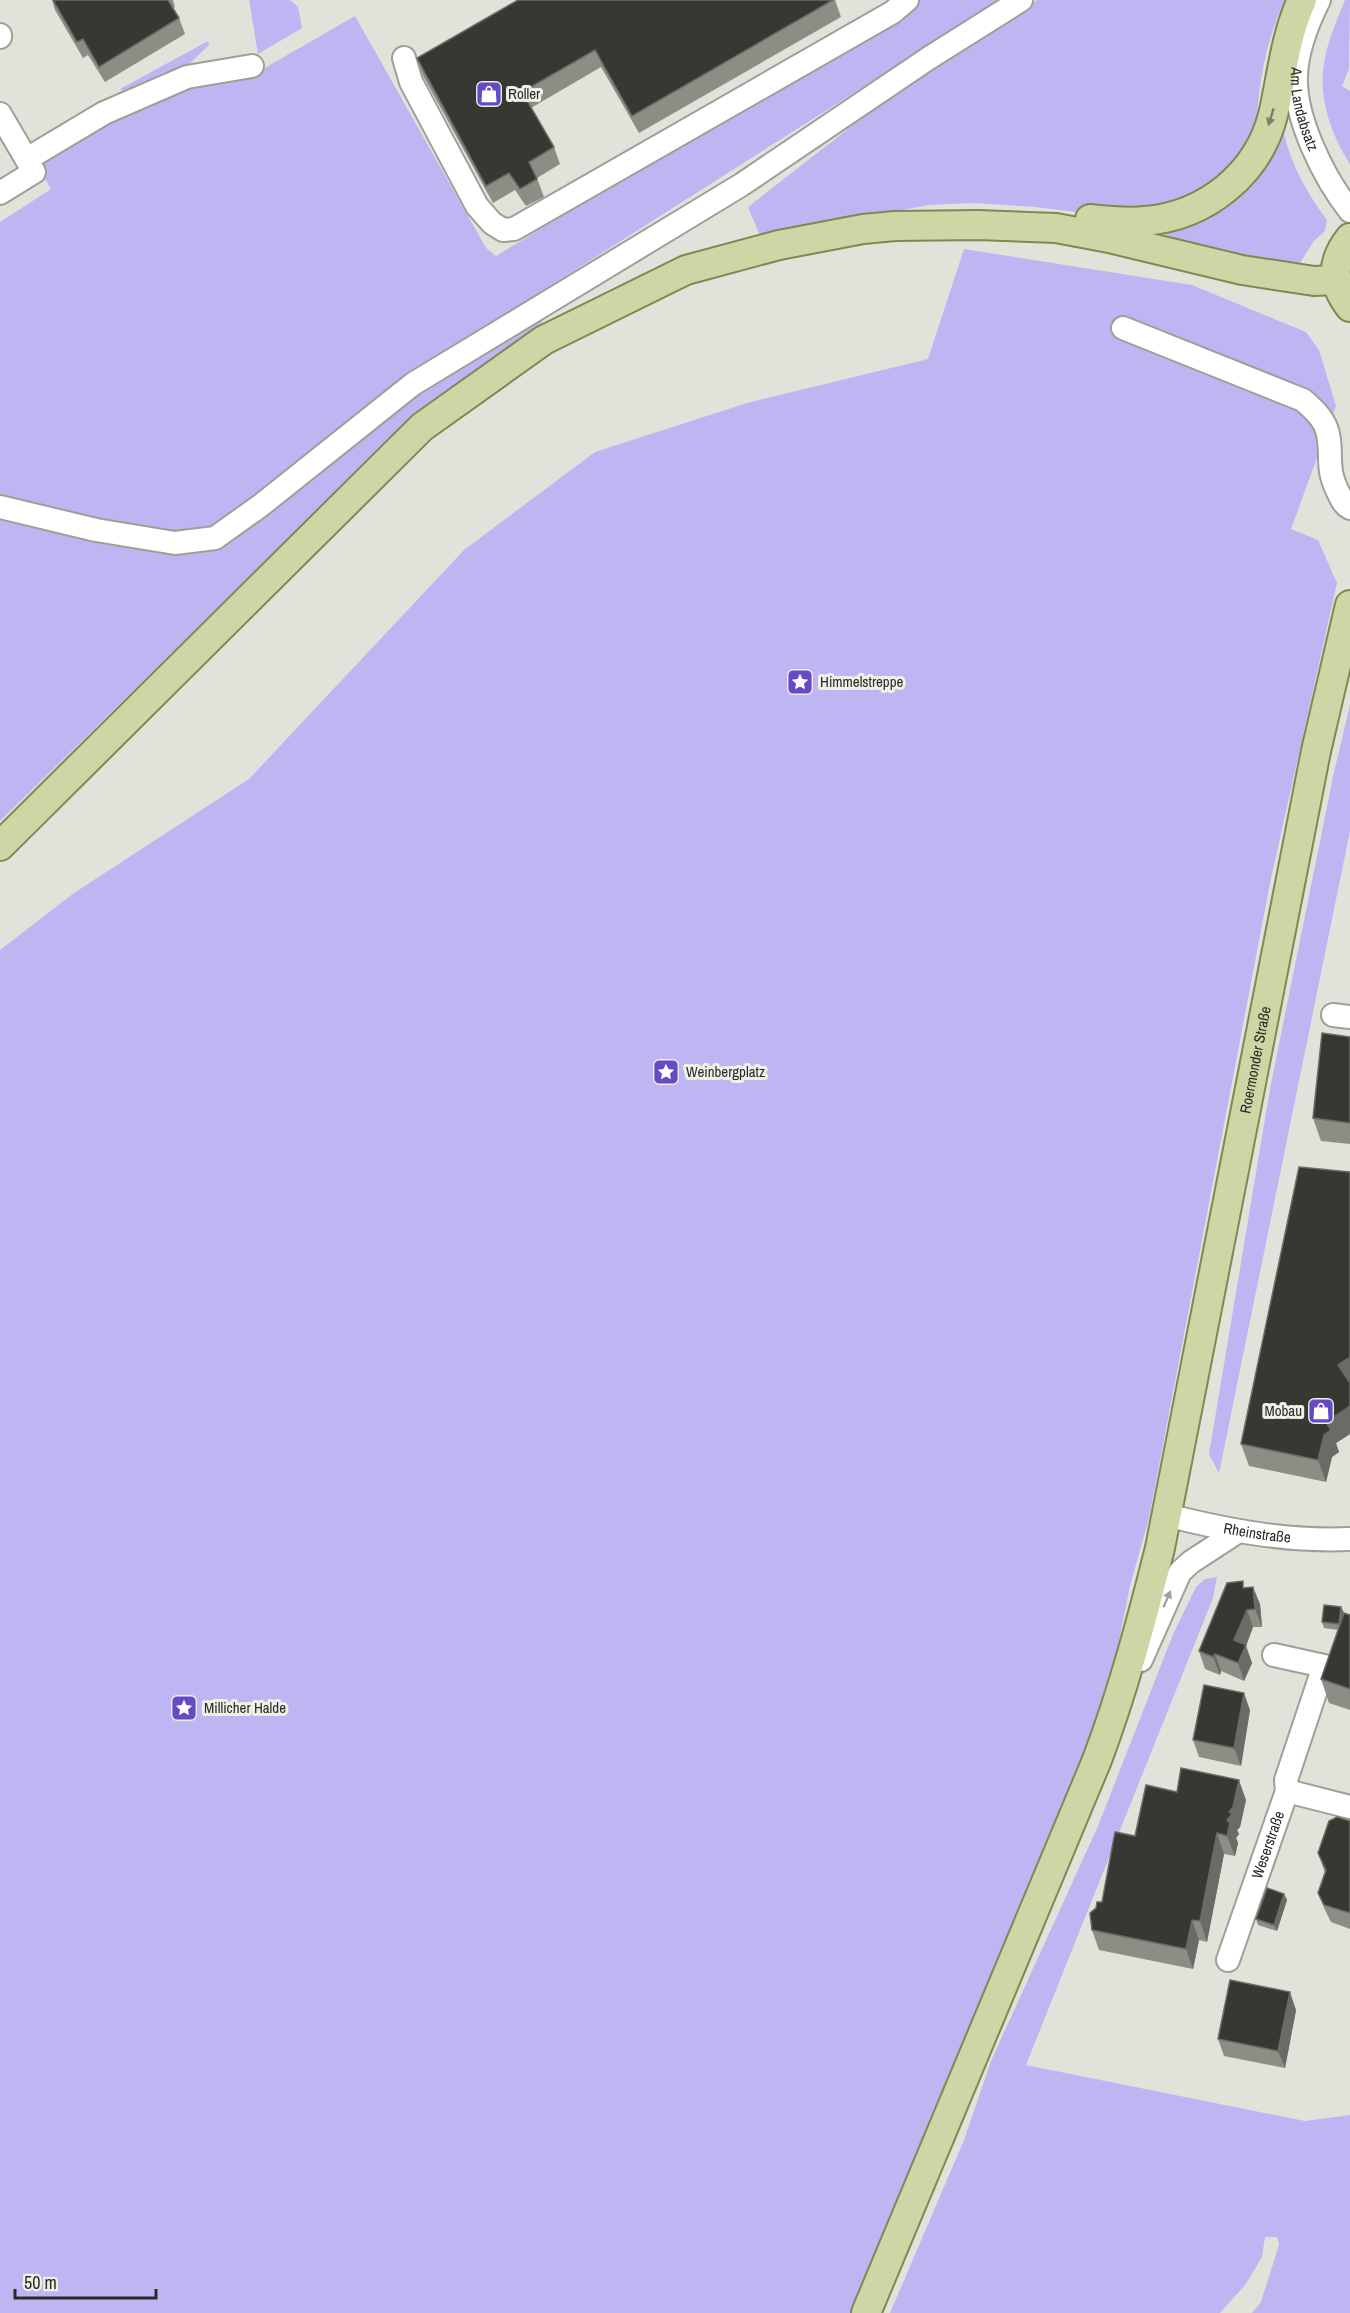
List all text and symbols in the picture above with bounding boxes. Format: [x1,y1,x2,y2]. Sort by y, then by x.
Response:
street label: Am Landabsatz [1286,66,1324,154]
shop icon: Roller [474,79,504,109]
place label: Roller [508,83,540,104]
one-way arrow [1266,108,1275,126]
place icon: Himmelstreppe [785,667,815,697]
place label: Himmelstreppe [820,671,904,692]
street label: Roermonder Straße [1234,1004,1276,1115]
place icon: Weinbergplatz [651,1057,681,1087]
place label: Weinbergplatz [686,1061,765,1082]
shop icon: Mobau [1306,1396,1336,1426]
place label: Mobau [1264,1400,1302,1421]
street label: Rheinstraße [1222,1517,1292,1548]
one-way arrow [1163,1590,1172,1608]
place icon: Millicher Halde [169,1693,199,1723]
place label: Millicher Halde [204,1697,286,1718]
street label: Weserstraße [1246,1808,1289,1881]
scale bar [15,2262,156,2300]
text: 50 m [24,2270,57,2295]

